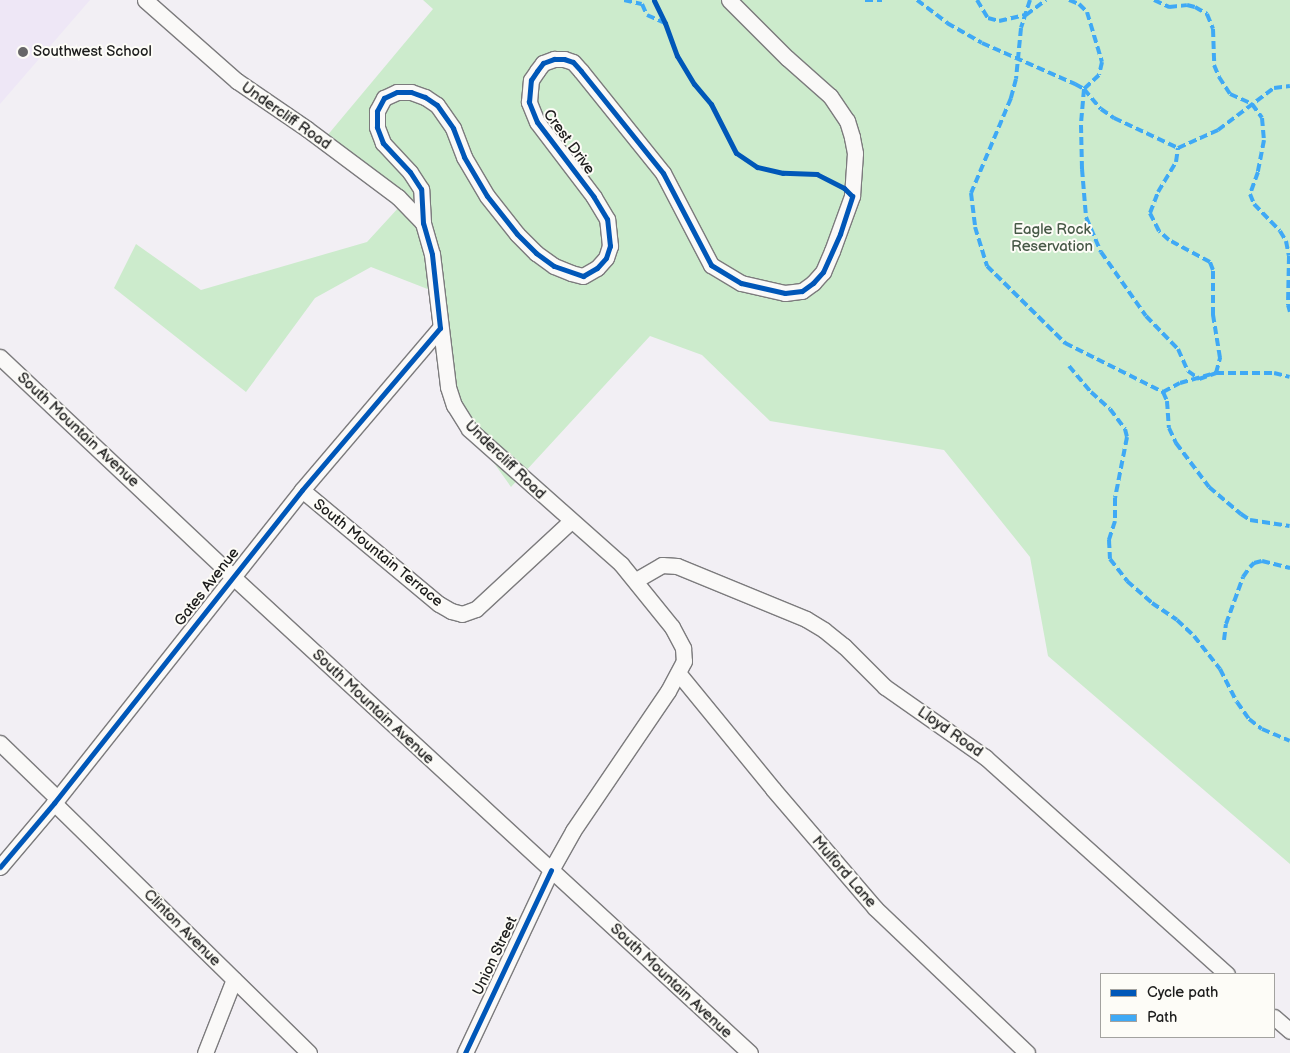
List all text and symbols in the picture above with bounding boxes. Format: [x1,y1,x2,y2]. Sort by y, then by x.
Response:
place label: Southwest School [33,43,152,61]
marker: Southwest School [17,46,29,58]
street label: Undercliff Road [238,78,334,154]
street label: Crest Drive [539,106,599,178]
park label: Eagle Rock Reservation [1011,220,1093,255]
street label: South Mountain Avenue [13,369,143,491]
street label: Undercliff Road [461,417,549,503]
street label: South Mountain Terrace [309,495,447,611]
street label: Gates Avenue [171,544,243,630]
street label: South Mountain Avenue [308,646,438,768]
street label: Lloyd Road [914,703,986,761]
street label: Mulford Lane [808,833,880,911]
street label: Clinton Avenue [140,886,224,970]
street label: Union Street [469,914,521,998]
street label: South Mountain Avenue [606,920,736,1042]
legend [1100,973,1275,1038]
text: Cycle path [1147,983,1218,1002]
text: Path [1147,1008,1177,1027]

